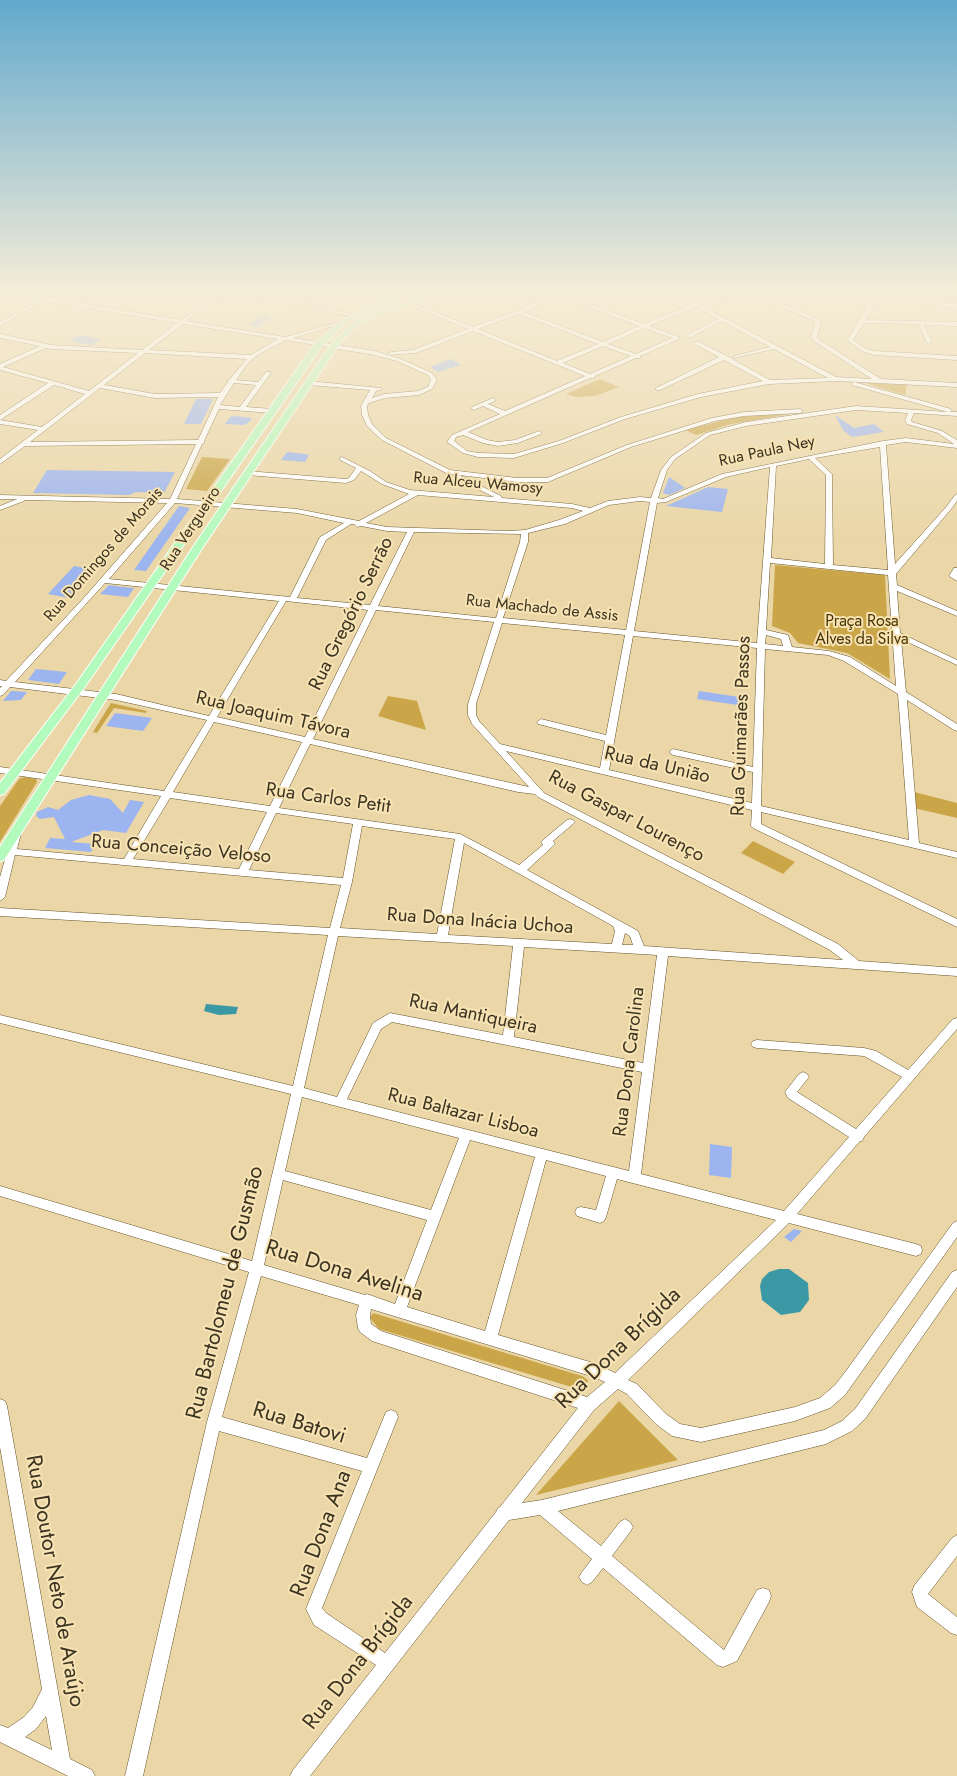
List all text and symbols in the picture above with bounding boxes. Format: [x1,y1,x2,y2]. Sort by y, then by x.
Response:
street label: Rua Paula Ney [717,432,817,472]
street label: Rua Alceu Wamosy [413,469,543,499]
street label: Rua Vergueiro [157,483,225,575]
street label: Rua Domingos de Morais [41,484,167,626]
street label: Rua Gregório Serrão [305,534,399,694]
street label: Rua Machado de Assis [465,591,619,627]
park label: Praça Rosa Alves da Silva [815,612,909,650]
street label: Rua Guimarães Passos [727,636,757,816]
street label: Rua Joaquim Távora [194,687,352,745]
street label: Rua da União [602,743,712,789]
street label: Rua Gaspar Lourenço [544,766,708,868]
street label: Rua Carlos Petit [264,779,392,819]
street label: Rua Conceição Veloso [90,831,272,869]
street label: Rua Dona Inácia Uchoa [386,904,574,940]
street label: Rua Dona Carolina [609,986,651,1138]
street label: Rua Mantiqueira [407,990,539,1040]
street label: Rua Baltazar Lisboa [385,1084,541,1144]
street label: Rua Bartolomeu de Gusmão [182,1164,270,1422]
street label: Rua Dona Avelina [262,1235,426,1309]
street label: Rua Dona Brígida [551,1283,687,1415]
street label: Rua Batovi [249,1397,349,1451]
street label: Rua Doutor Neto de Araújo [19,1453,89,1709]
street label: Rua Dona Ana [286,1467,358,1601]
street label: Rua Dona Brígida [298,1590,420,1736]

